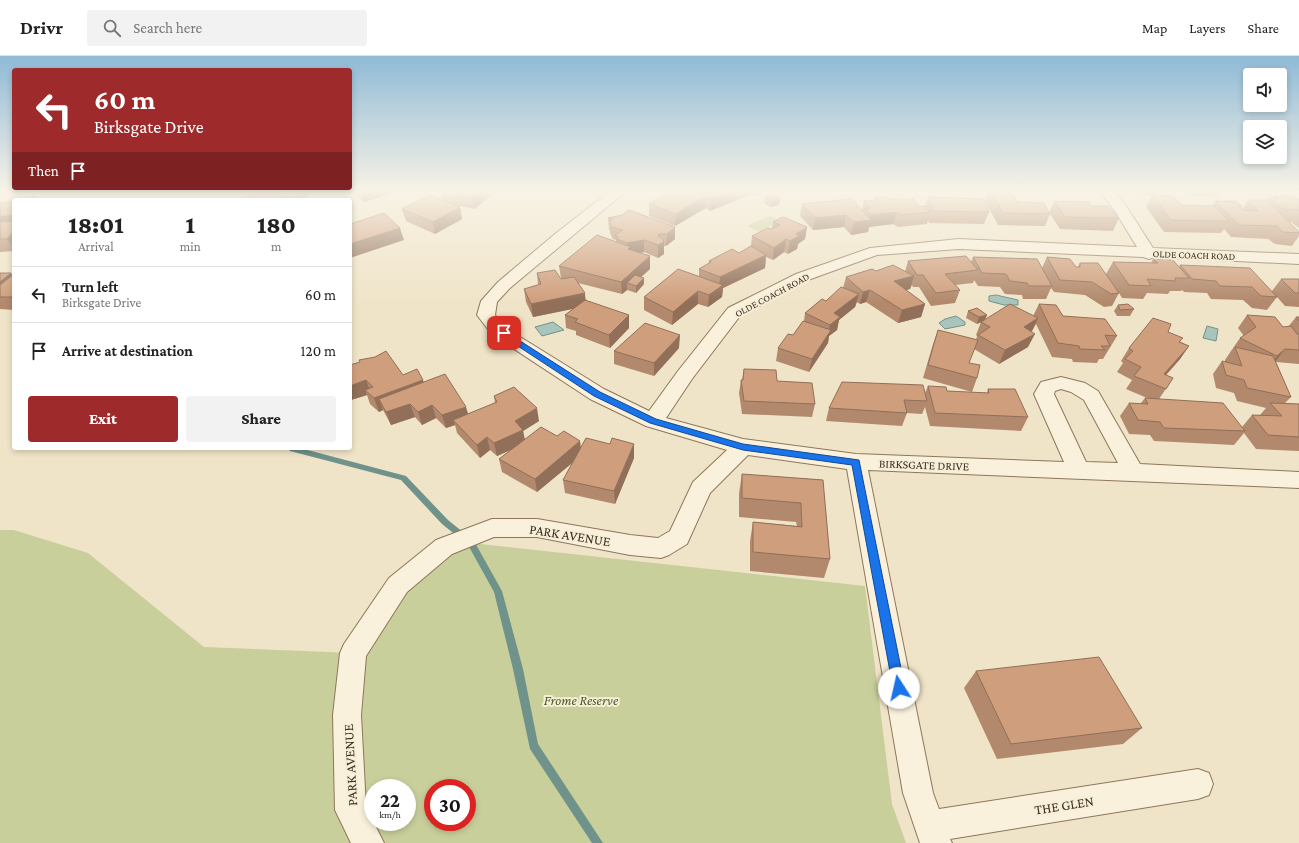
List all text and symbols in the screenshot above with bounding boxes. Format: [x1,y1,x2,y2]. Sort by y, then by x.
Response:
search box [87,10,367,46]
text: Drivr [20,17,63,38]
icon: search [101,17,123,39]
text: Search here [133,20,202,36]
text: Map [1142,20,1167,36]
text: Layers [1189,20,1226,36]
text: Share [1248,20,1279,36]
map controls [1243,68,1287,164]
button: sound [1243,68,1287,112]
icon: left [28,84,80,136]
text: 60 m [94,84,155,115]
text: Birksgate Drive [94,117,204,137]
button: layers [1243,120,1287,164]
icon: arrive [67,160,89,182]
text: Then [28,163,59,179]
text: 18:01 [68,211,124,238]
text: 1 [186,211,195,238]
text: 180 [257,211,296,238]
text: Arrival [78,239,114,254]
text: min [180,239,201,254]
text: m [271,239,282,254]
street label: OLDE COACH ROAD [1153,248,1236,262]
street label: OLDE COACH ROAD [733,271,811,319]
text: Turn left [62,279,118,295]
icon: left [28,284,50,306]
text: 60 m [305,287,336,303]
text: Birksgate Drive [62,295,141,310]
pin [487,316,521,350]
icon: arrive [493,322,515,344]
icon: arrive [28,340,50,362]
text: Arrive at destination [62,343,193,359]
text: 120 m [301,343,336,359]
button: Exit [28,396,178,442]
button: Share [186,396,336,442]
street label: BIRKSGATE DRIVE [879,456,970,474]
street label: PARK AVENUE [528,521,612,549]
position arrow [878,667,920,709]
park label: Frome Reserve [544,692,619,708]
street label: PARK AVENUE [340,723,360,806]
speed limit sign: 30 [424,779,476,831]
text: 22 [380,789,400,811]
street label: THE GLEN [1033,792,1095,818]
text: km/h [379,809,401,820]

